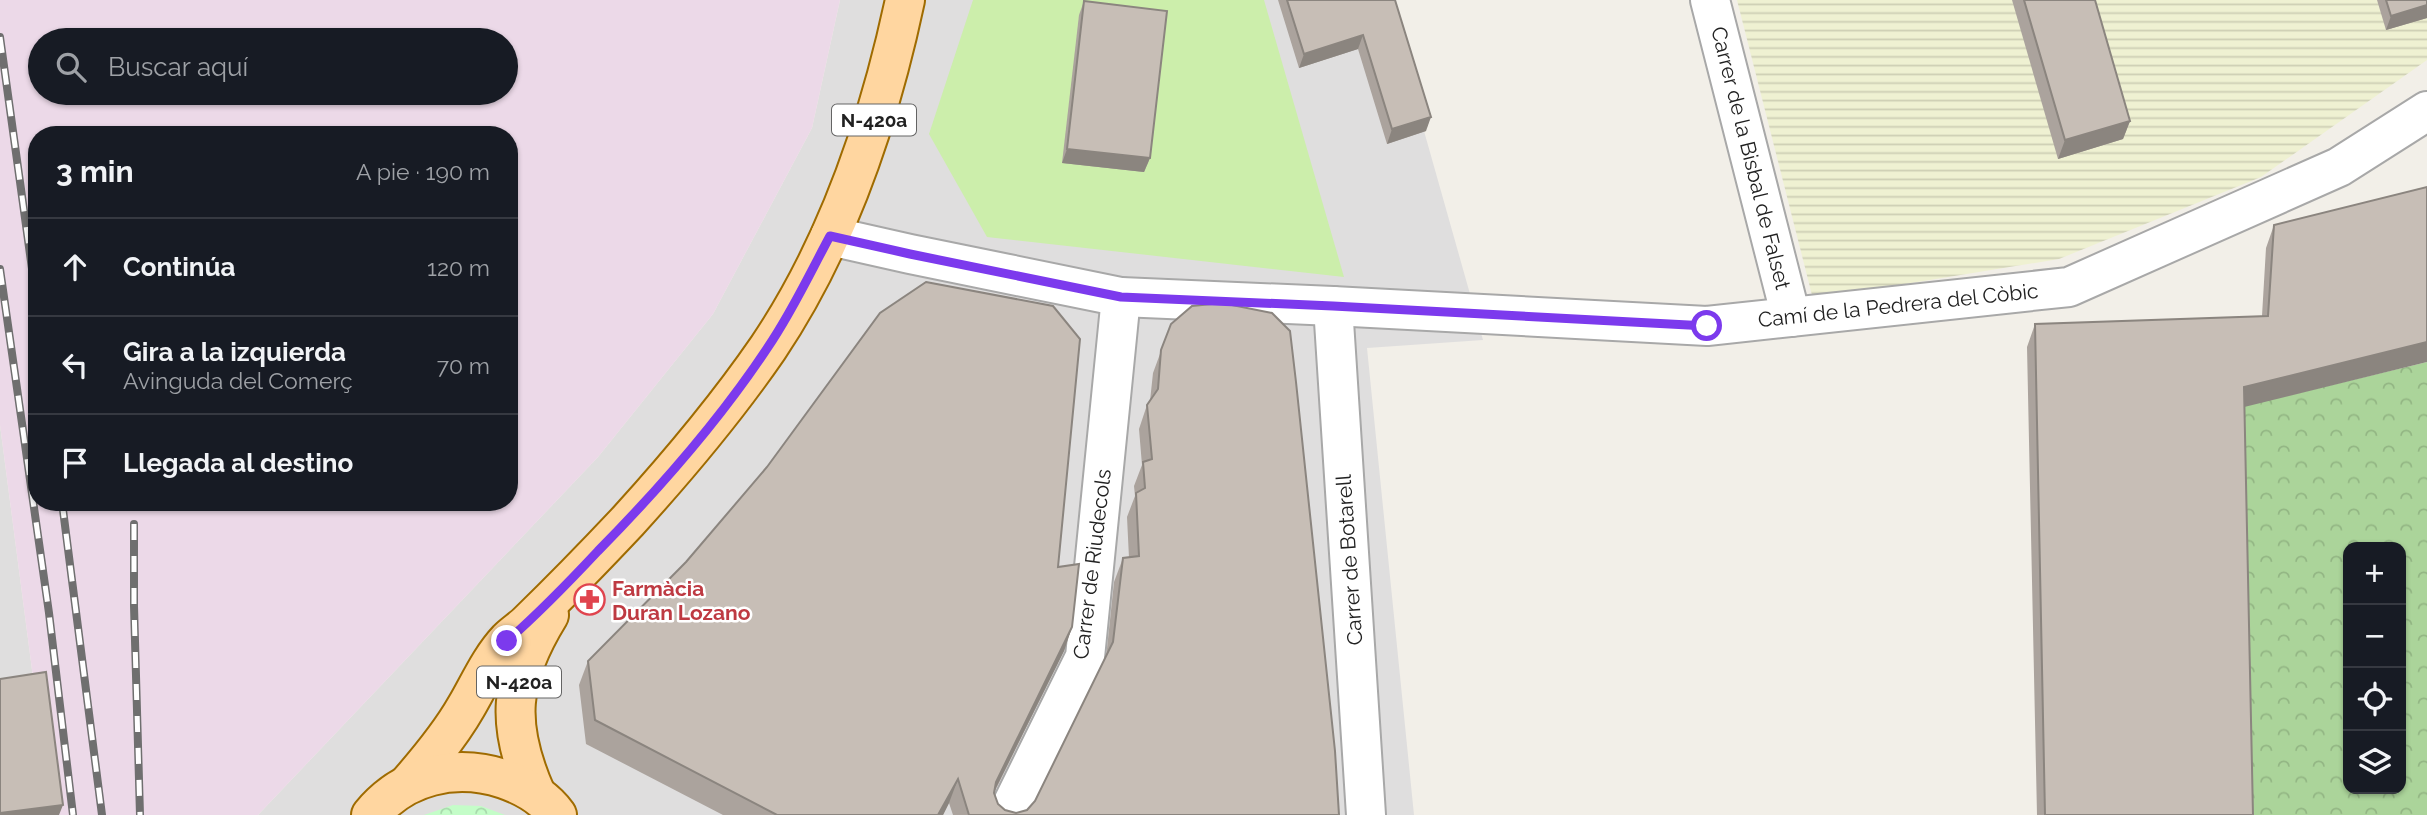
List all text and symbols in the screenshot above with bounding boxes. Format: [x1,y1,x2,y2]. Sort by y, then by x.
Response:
street label: Carrer de la Bisbal de Falset [1706,24,1796,292]
search box [28,28,518,105]
icon: search [52,48,90,86]
text: Buscar aquí [108,52,248,82]
road number: N-420a [832,104,916,136]
text: 3 min [56,154,134,189]
text: A pie · 190 m [356,158,490,185]
icon: ahead [56,248,94,286]
text: Continúa [123,252,235,282]
text: 120 m [427,254,490,281]
street label: Camí de la Pedrera del Còbic [1757,278,2039,332]
route start [1691,310,1722,341]
text: Gira a la izquierda [123,337,346,367]
icon: left [56,346,94,384]
text: 70 m [437,352,490,379]
text: Avinguda del Comerç [123,367,353,394]
icon: arrive [56,444,94,482]
text: Llegada al destino [123,448,353,478]
street label: Carrer de Riudecols [1068,467,1116,661]
street label: Carrer de Botarell [1331,473,1367,646]
map controls [2343,542,2406,794]
button: + [2343,542,2406,605]
place label: Farmàcia Duran Lozano [612,576,751,625]
pharmacy icon: Farmàcia Duran Lozano [572,583,606,617]
button: − [2343,605,2406,668]
route end [491,625,522,656]
road number: N-420a [477,666,561,698]
button: locate [2343,668,2406,731]
button: layers [2343,731,2406,794]

